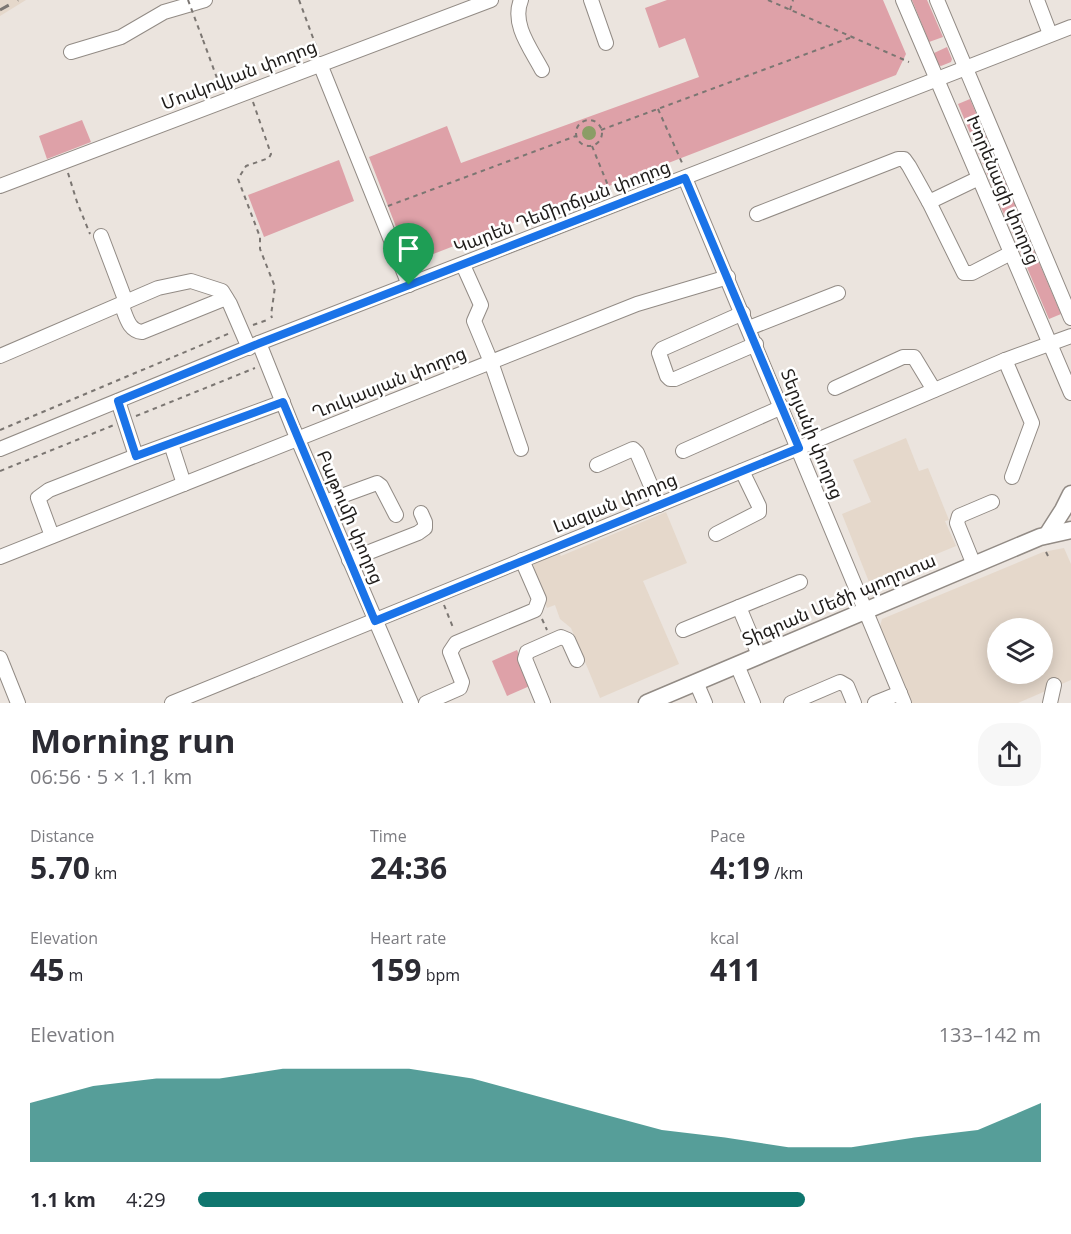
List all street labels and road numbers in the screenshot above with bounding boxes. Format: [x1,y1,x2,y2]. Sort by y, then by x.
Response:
street label: Մոսկովյան փողոց [157,33,320,115]
street label: Խորենացի փողոց [962,111,1046,268]
street label: Կարեն Դեմիրճյան փողոց [450,154,673,258]
street label: Ղուկասյան փողոց [308,340,469,424]
street label: Տերյանի փողոց [776,365,850,502]
street label: Բաթումի փողոց [312,446,390,587]
street label: Լազյան փողոց [549,466,680,538]
street label: Տիգրան Մեծի պողոտա [738,547,939,651]

